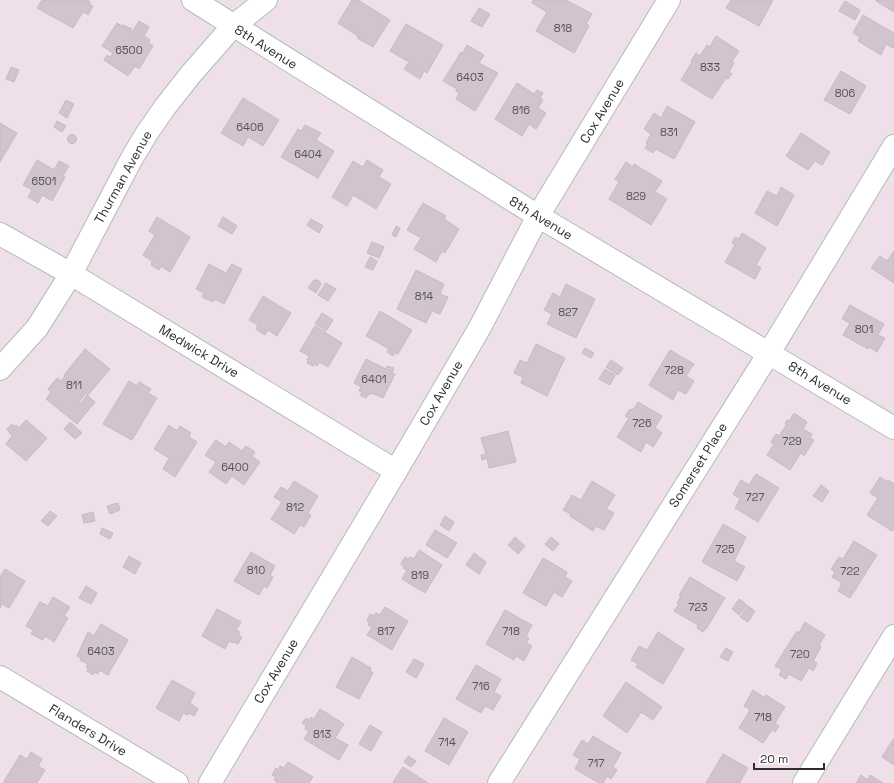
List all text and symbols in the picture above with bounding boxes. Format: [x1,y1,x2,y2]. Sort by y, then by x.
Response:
street label: 8th Avenue [231,21,301,73]
house number: 818 [554,21,572,35]
house number: 6500 [115,43,143,57]
house number: 833 [700,60,720,74]
house number: 6403 [456,70,484,84]
street label: Cox Avenue [576,75,628,147]
house number: 806 [835,86,856,100]
house number: 816 [512,103,530,117]
house number: 6406 [236,120,264,134]
house number: 831 [660,125,678,139]
street label: Thurman Avenue [90,127,156,227]
house number: 6404 [294,147,322,161]
house number: 6501 [32,174,56,188]
house number: 829 [626,189,646,203]
street label: 8th Avenue [506,192,576,244]
house number: 814 [415,289,433,303]
house number: 827 [558,305,578,319]
street label: Medwick Drive [156,320,242,382]
house number: 801 [855,322,873,336]
street label: Cox Avenue [415,357,467,429]
street label: 8th Avenue [785,357,855,409]
house number: 728 [664,363,684,377]
house number: 6401 [361,372,387,386]
house number: 811 [66,378,82,392]
house number: 726 [632,416,652,430]
street label: Somerset Place [665,419,731,511]
house number: 729 [782,434,802,448]
house number: 6400 [221,460,249,474]
house number: 727 [746,490,764,504]
house number: 812 [286,500,304,514]
house number: 725 [715,542,735,556]
house number: 810 [247,563,265,577]
house number: 722 [840,564,860,578]
house number: 819 [411,568,429,582]
house number: 723 [688,600,708,614]
house number: 817 [377,624,395,638]
house number: 718 [502,624,520,638]
street label: Cox Avenue [250,635,302,707]
house number: 6403 [87,644,115,658]
house number: 720 [790,647,810,661]
house number: 716 [472,679,490,693]
street label: Flanders Drive [46,700,130,760]
house number: 718 [754,710,772,724]
house number: 813 [313,727,331,741]
house number: 714 [438,735,456,749]
scale bar [754,745,824,771]
text: 20 m [760,751,788,767]
house number: 717 [588,756,604,770]

